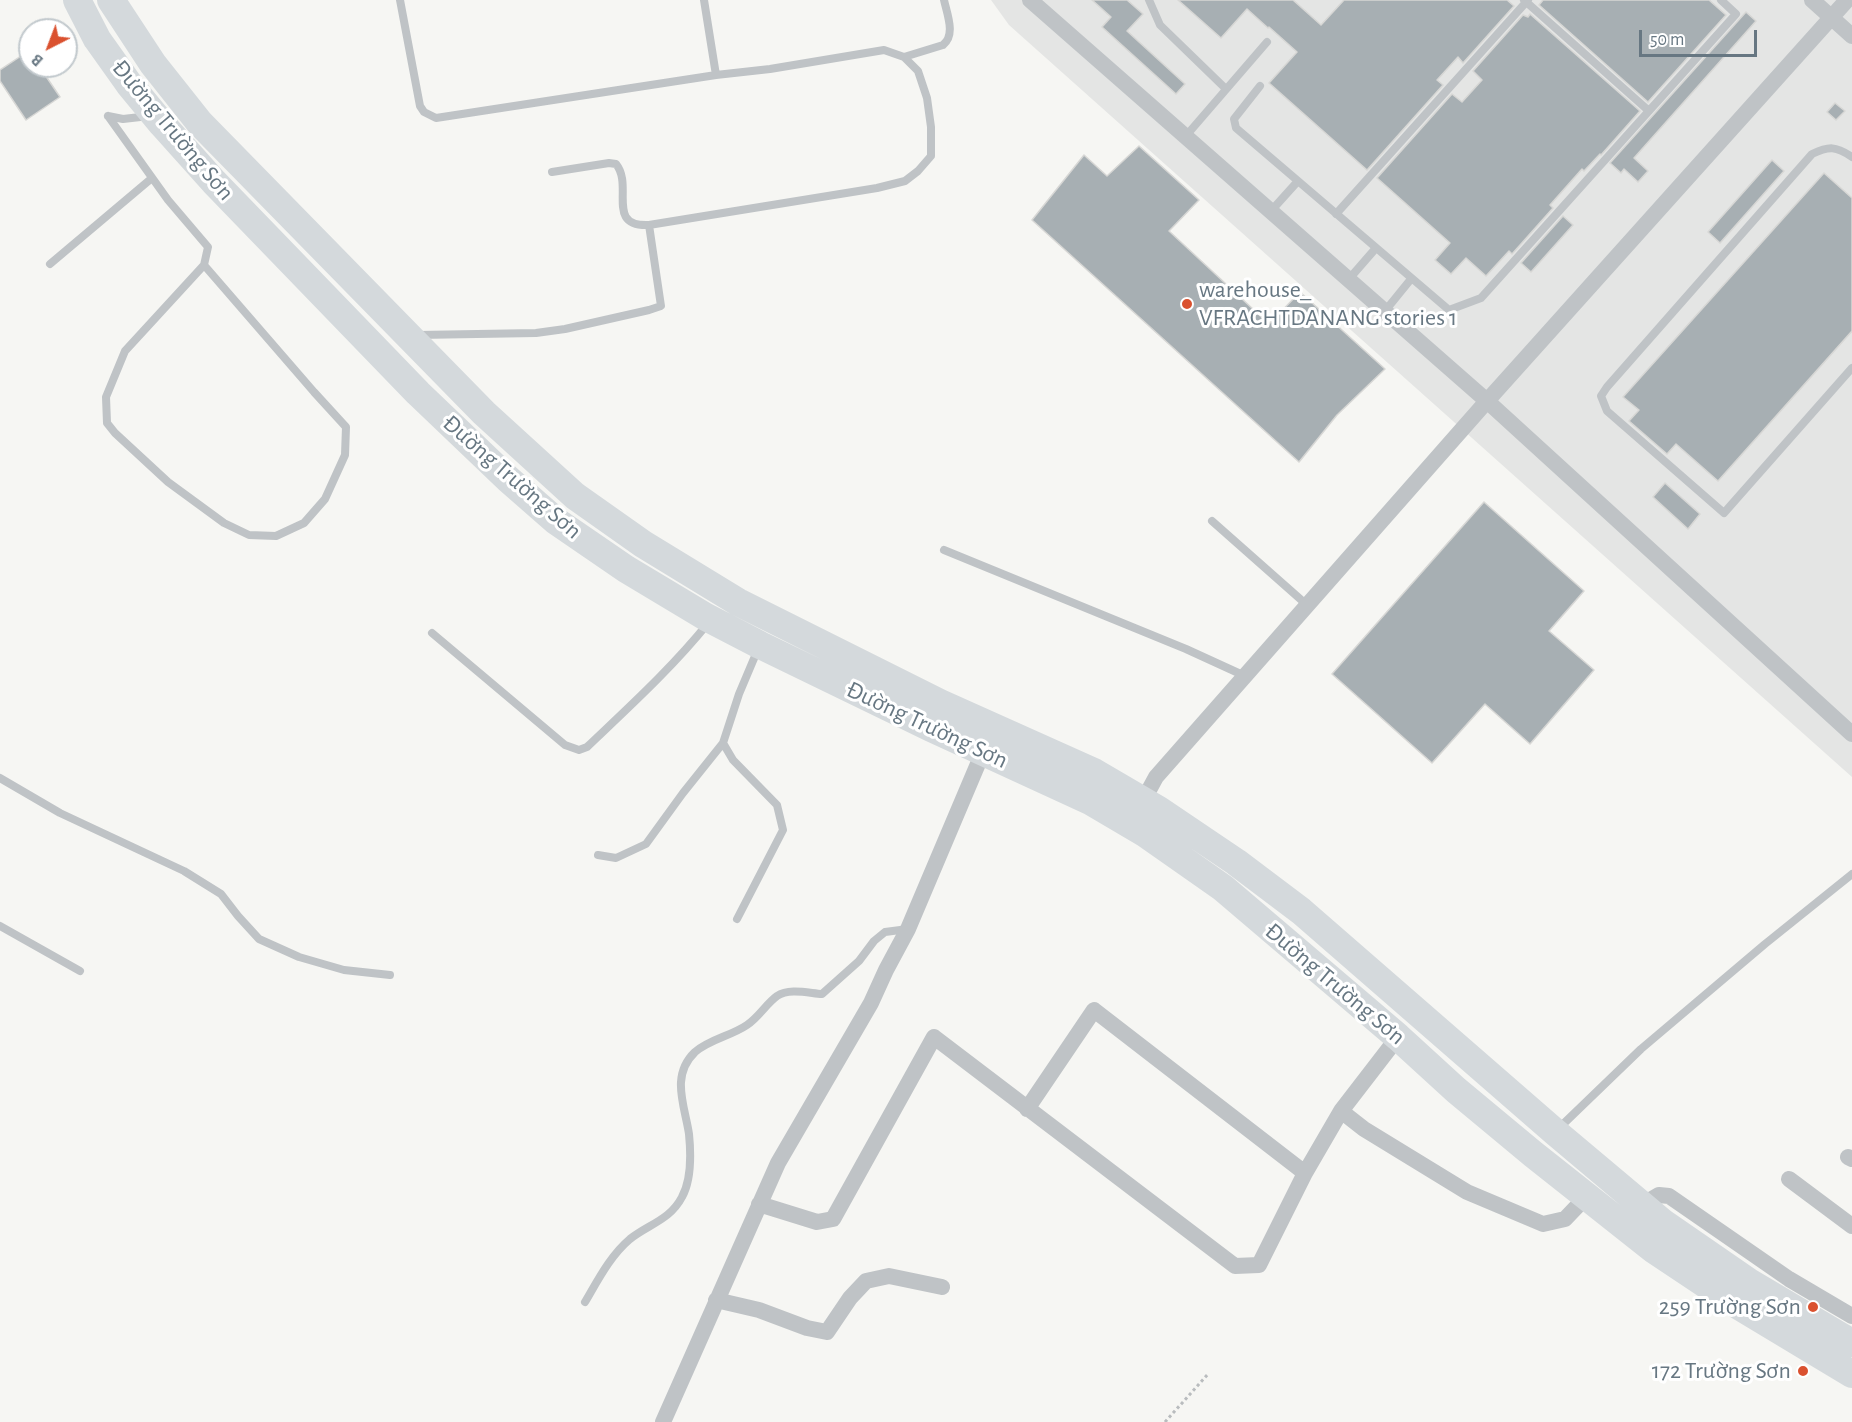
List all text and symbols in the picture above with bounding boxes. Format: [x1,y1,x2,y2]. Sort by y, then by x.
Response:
north arrow [18,18,78,78]
scale bar [1642,18,1760,56]
text: 50 m [1650,31,1684,49]
text: B [29,51,46,69]
street label: Đường Trường Sơn [106,54,240,206]
place label: warehouse_ VFRACHTDANANG stories 1 [1199,276,1457,332]
marker: warehouse_ VFRACHTDANANG stories 1 [1180,297,1194,311]
street label: Đường Trường Sơn [437,409,587,545]
street label: Đường Trường Sơn [842,675,1012,775]
street label: Đường Trường Sơn [1259,917,1411,1051]
place label: 259 Trường Sơn [1659,1293,1801,1321]
marker: 259 Trường Sơn [1806,1300,1820,1314]
place label: 172 Trường Sơn [1652,1357,1791,1385]
marker: 172 Trường Sơn [1796,1364,1810,1378]

